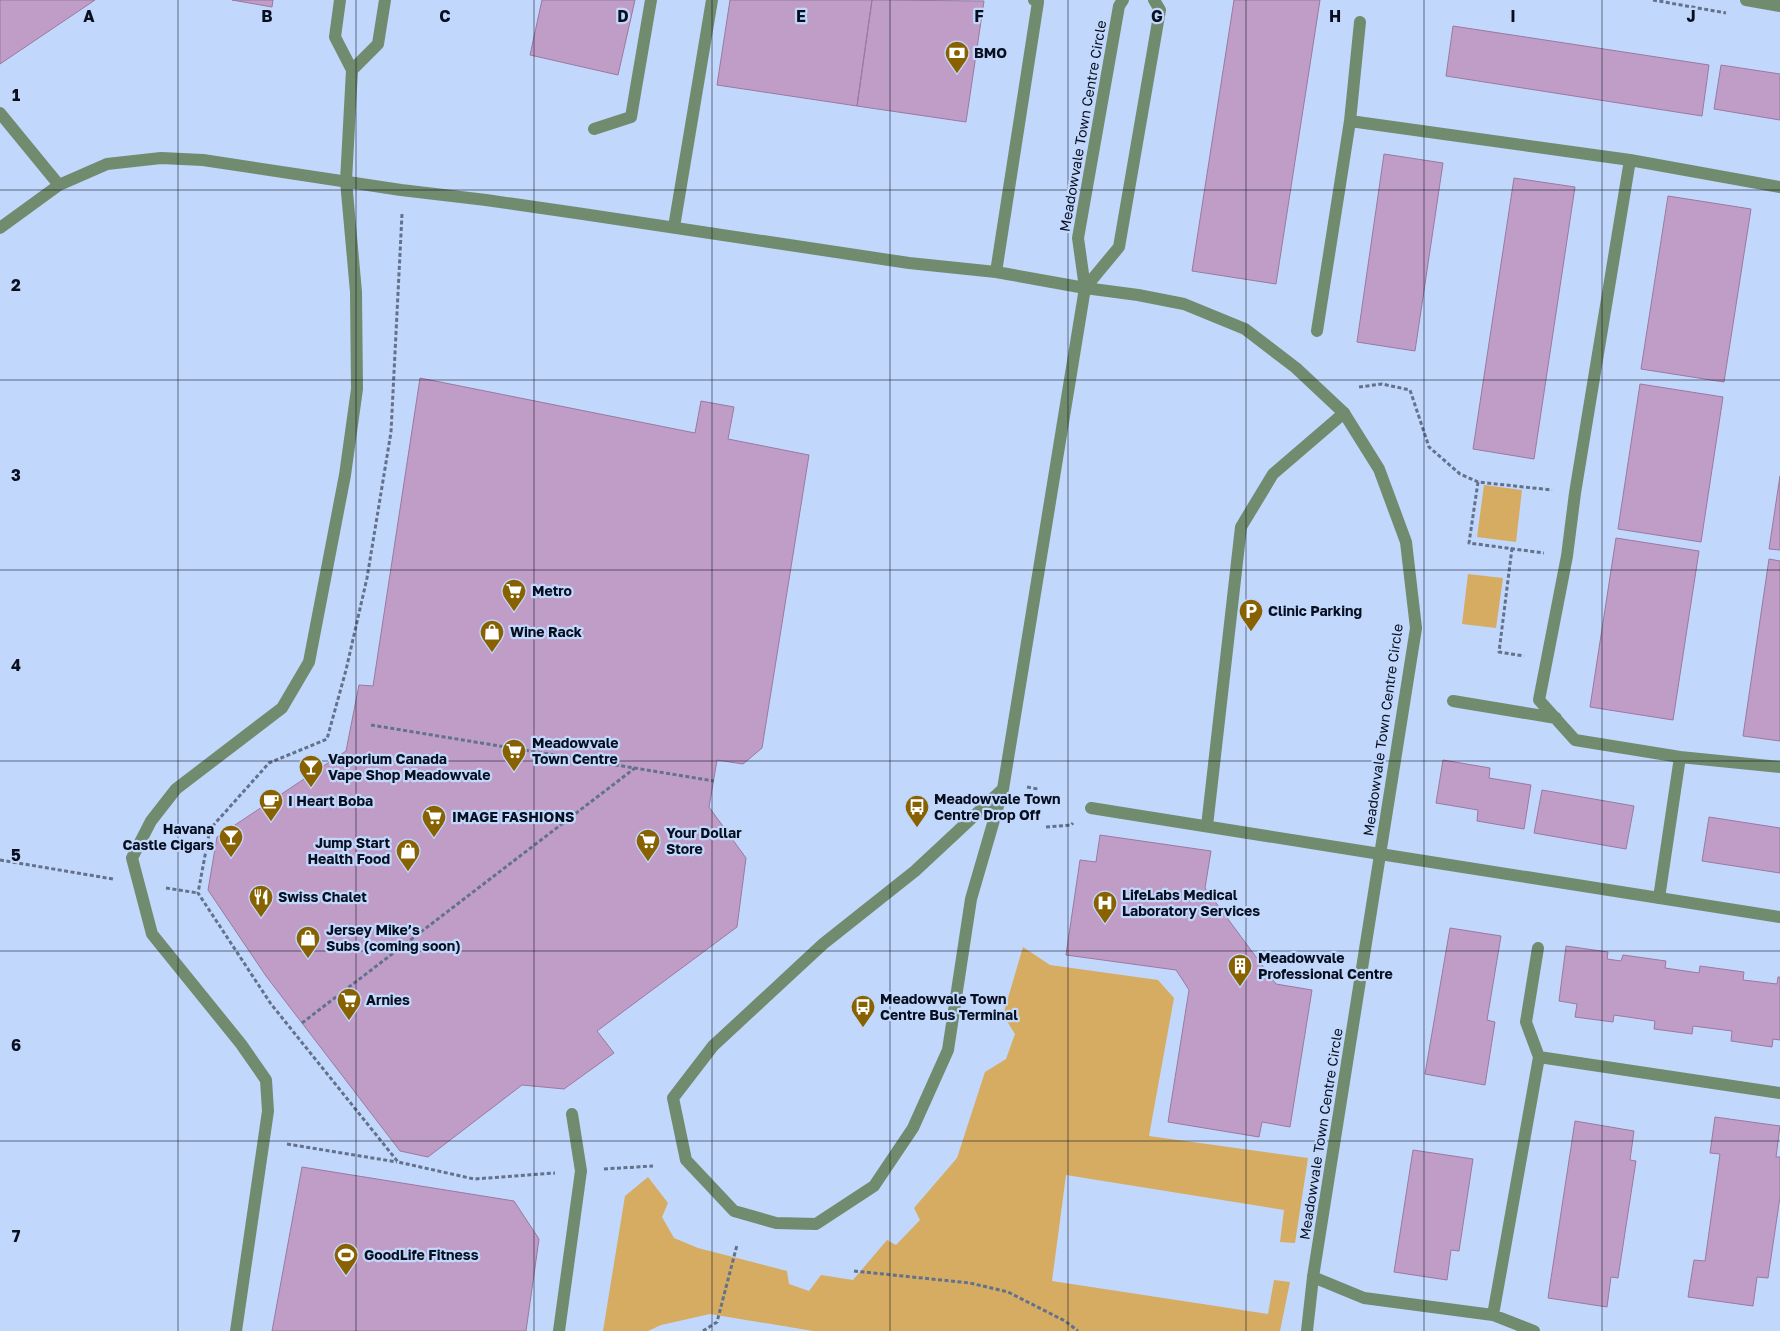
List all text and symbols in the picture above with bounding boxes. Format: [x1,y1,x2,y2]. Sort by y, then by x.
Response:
text: A [83,6,95,26]
text: B [261,6,273,26]
text: C [439,6,451,26]
text: D [617,6,629,26]
text: E [796,6,806,26]
text: F [974,6,984,26]
text: G [1151,6,1163,26]
text: H [1329,6,1341,26]
text: I [1510,6,1516,26]
text: J [1686,6,1696,26]
street label: Meadowvale Town Centre Circle [1056,19,1109,233]
bank icon: BMO [944,40,970,74]
place label: BMO [974,44,1007,61]
text: 1 [12,85,20,105]
text: 2 [11,275,21,295]
text: 3 [11,465,21,485]
supermarket icon: Metro [501,578,527,612]
place label: Metro [532,582,572,599]
parking icon: Clinic Parking [1238,598,1264,632]
place label: Clinic Parking [1268,602,1362,619]
shop icon: Wine Rack [479,619,505,653]
place label: Wine Rack [510,623,582,640]
street label: Meadowvale Town Centre Circle [1359,623,1406,837]
text: 4 [11,655,21,675]
place label: Meadowvale Town Centre [532,734,619,767]
supermarket icon: Meadowvale Town Centre [501,738,527,772]
place label: Vaporium Canada Vape Shop Meadowvale [328,750,490,783]
bar icon: Vaporium Canada Vape Shop Meadowvale [298,754,324,788]
cafe icon: I Heart Boba [258,788,284,822]
place label: Meadowvale Town Centre Drop Off [934,790,1061,823]
place label: I Heart Boba [288,792,373,809]
bus stop icon: Meadowvale Town Centre Drop Off [904,794,930,828]
supermarket icon: IMAGE FASHIONS [421,804,447,838]
place label: IMAGE FASHIONS [452,808,574,825]
place label: Havana Castle Cigars [122,820,214,853]
bar icon: Havana Castle Cigars [218,824,244,858]
place label: Your Dollar Store [666,824,742,857]
supermarket icon: Your Dollar Store [635,828,661,862]
place label: Jump Start Health Food [307,834,390,867]
shop icon: Jump Start Health Food [395,838,421,872]
text: 5 [11,845,21,865]
restaurant icon: Swiss Chalet [248,884,274,918]
place label: LifeLabs Medical Laboratory Services [1122,886,1260,919]
place label: Swiss Chalet [278,888,367,905]
hospital icon: LifeLabs Medical Laboratory Services [1092,890,1118,924]
place label: Jersey Mike’s Subs (coming soon) [326,921,461,954]
shop icon: Jersey Mike’s Subs (coming soon) [295,925,321,959]
place label: Meadowvale Professional Centre [1258,949,1393,982]
building icon: Meadowvale Professional Centre [1227,953,1253,987]
supermarket icon: Arnies [336,987,362,1021]
place label: Meadowvale Town Centre Bus Terminal [880,990,1018,1023]
place label: Arnies [366,991,410,1008]
bus stop icon: Meadowvale Town Centre Bus Terminal [850,994,876,1028]
street label: Meadowvale Town Centre Circle [1295,1027,1346,1241]
text: 6 [11,1035,21,1055]
text: 7 [12,1226,21,1246]
sports icon: GoodLife Fitness [333,1242,359,1276]
place label: GoodLife Fitness [364,1246,479,1263]

